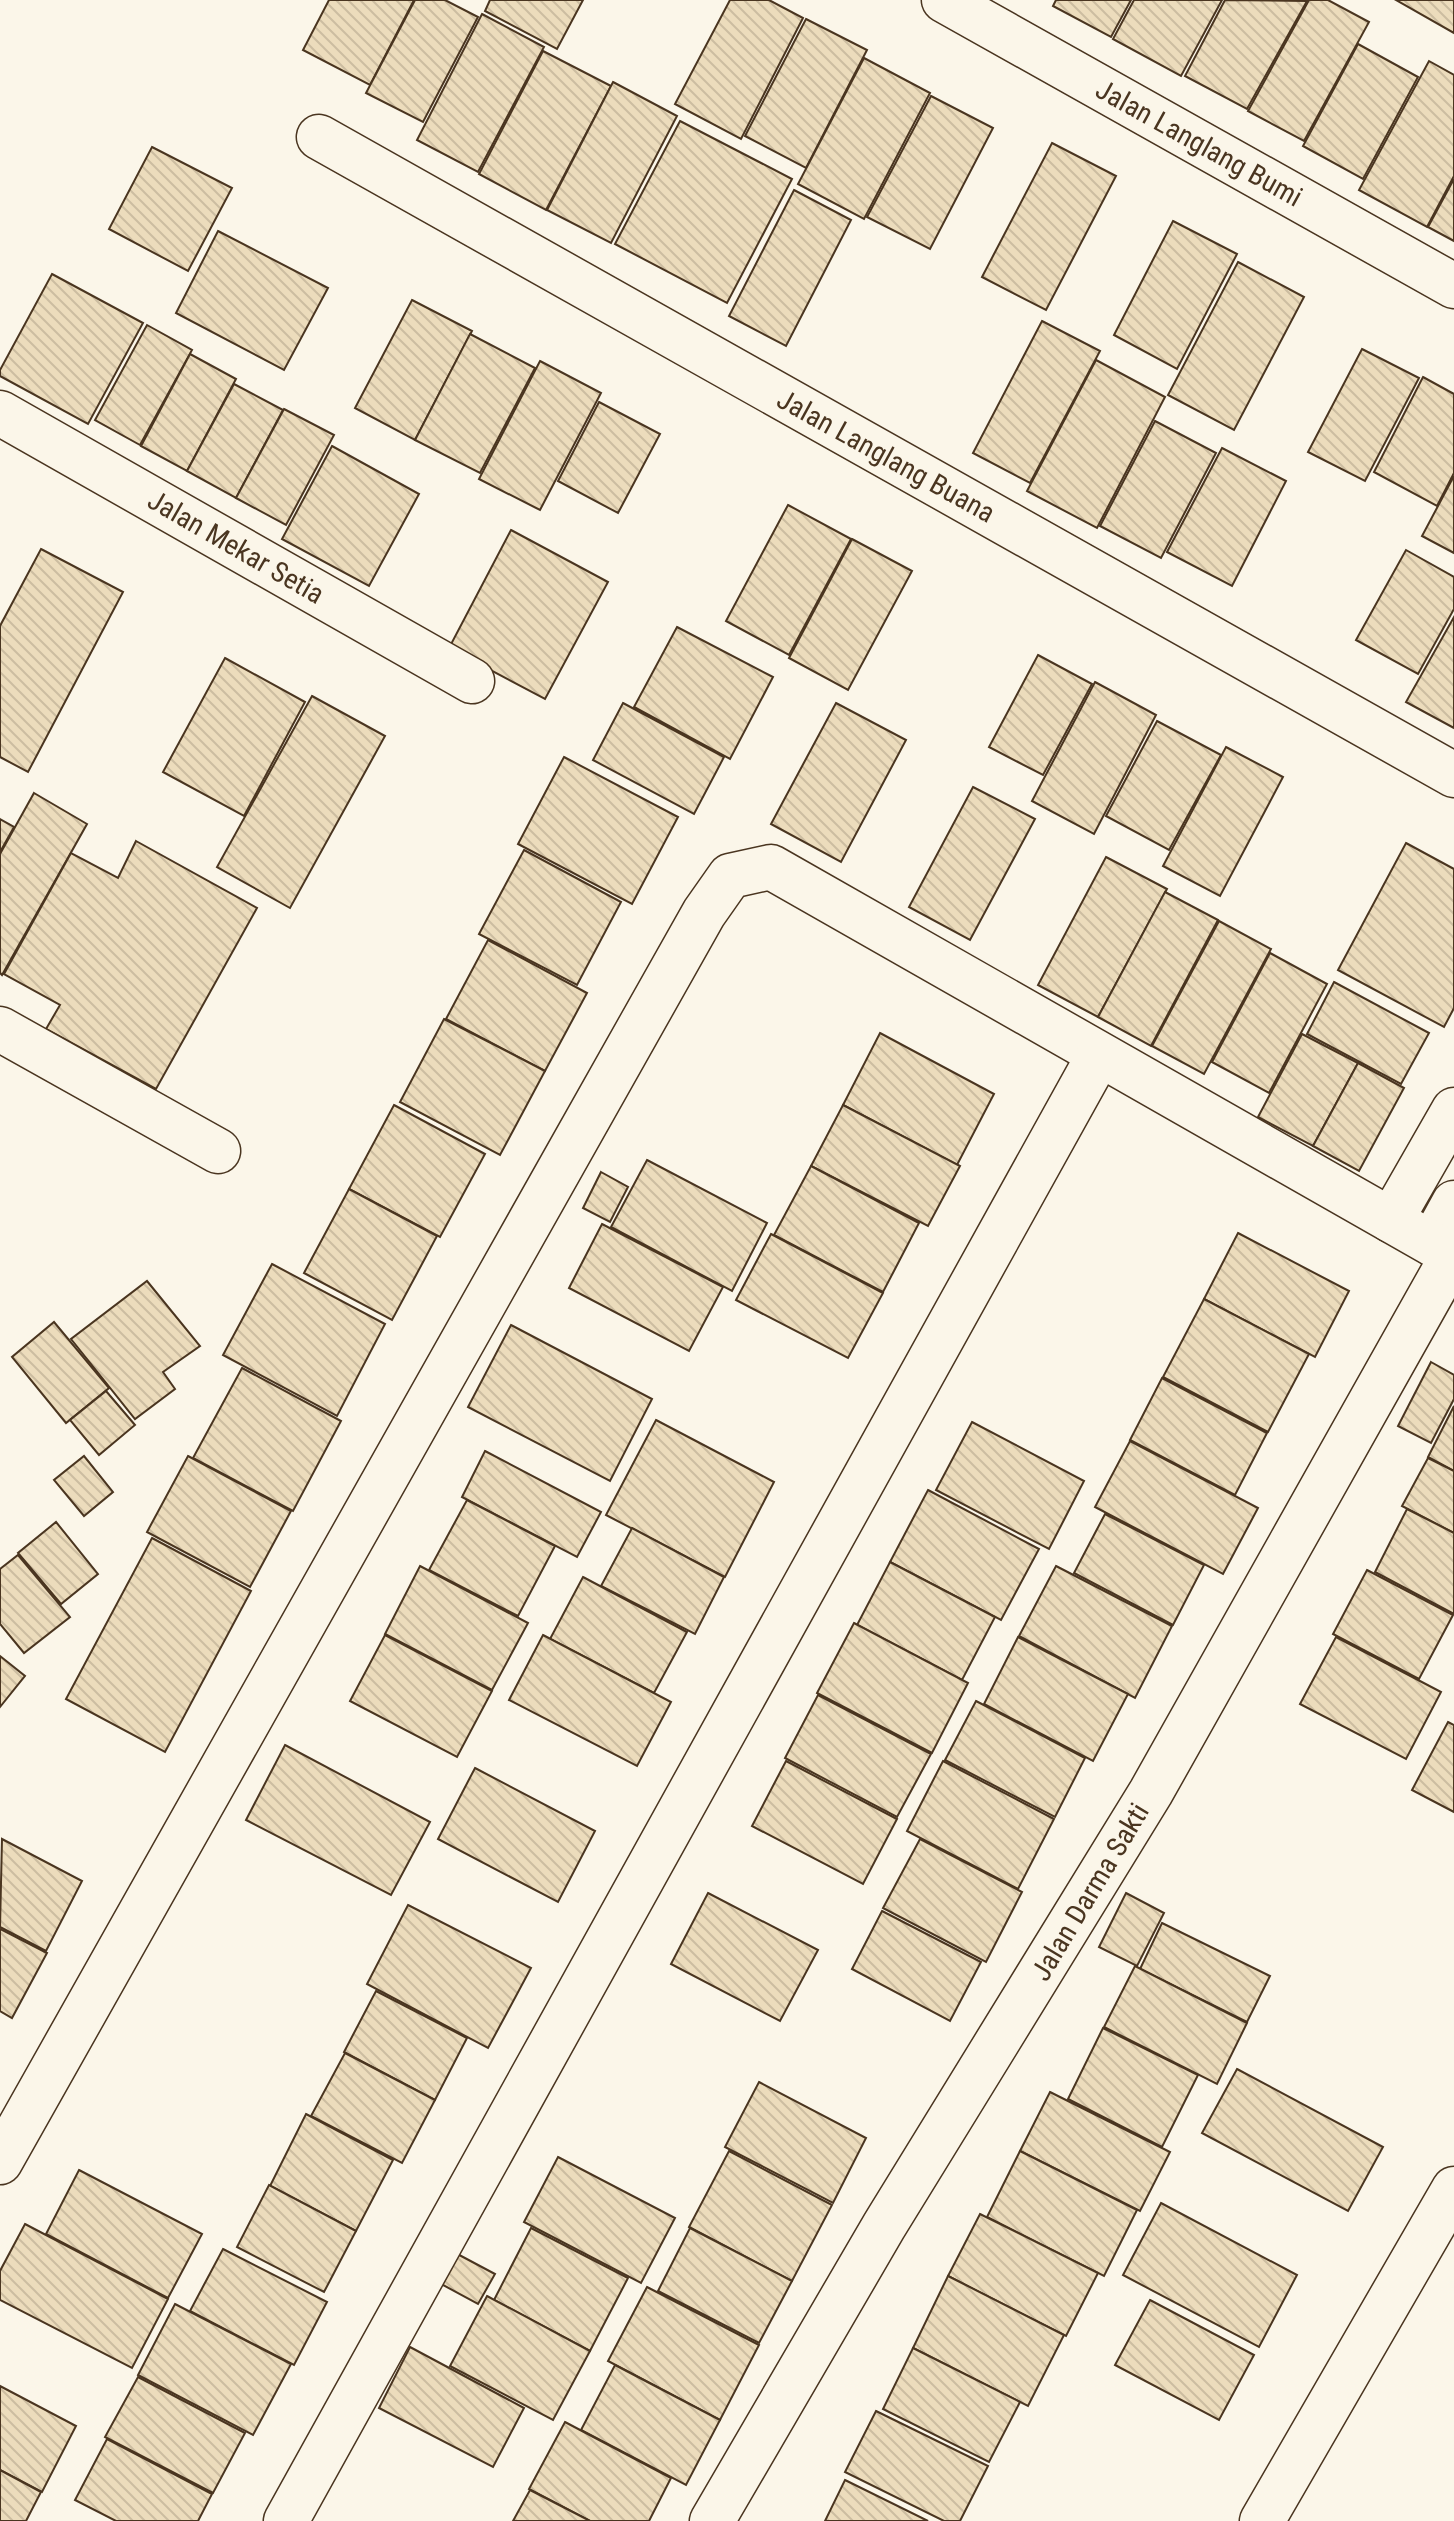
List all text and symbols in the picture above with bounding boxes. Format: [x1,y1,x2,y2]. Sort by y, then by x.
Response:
street label: Jalan Langlang Bumi [1090,73,1308,213]
street label: Jalan Langlang Buana [771,382,1001,530]
street label: Jalan Mekar Setia [142,483,330,611]
street label: Jalan Darma Sakti [1024,1797,1156,1987]

